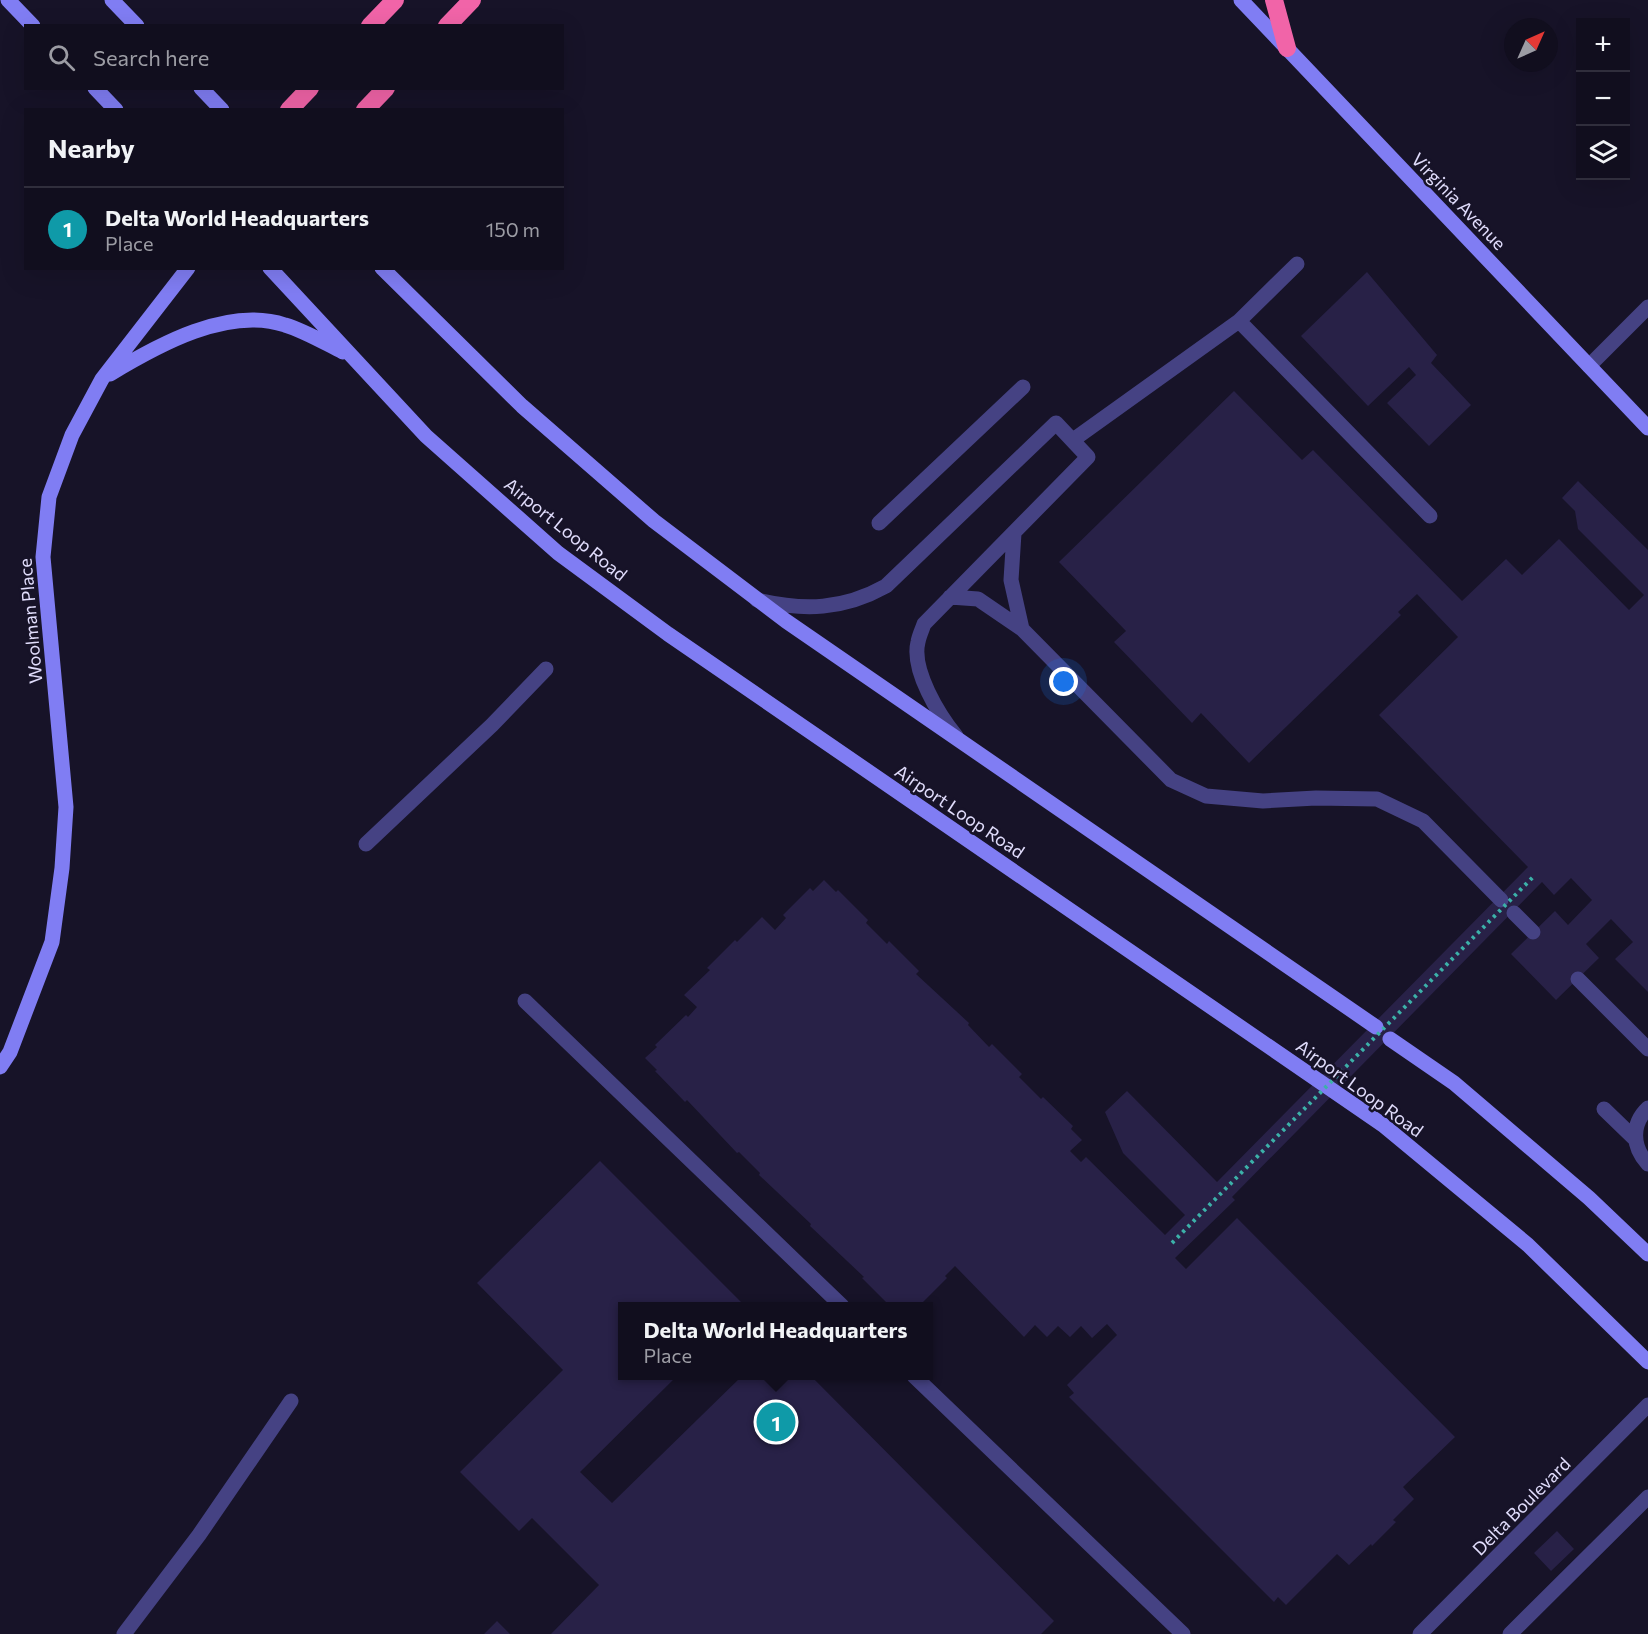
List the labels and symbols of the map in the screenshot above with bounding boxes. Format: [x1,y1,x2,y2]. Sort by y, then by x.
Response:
north arrow [1504,18,1558,72]
street label: Virginia Avenue [1407,148,1511,254]
street label: Airport Loop Road [500,473,632,585]
street label: Woolman Place [14,557,46,685]
your location [1049,667,1078,696]
street label: Airport Loop Road [891,759,1029,863]
street label: Airport Loop Road [1292,1035,1428,1141]
pin: 1 [756,1400,796,1444]
street label: Delta Boulevard [1467,1452,1575,1560]

